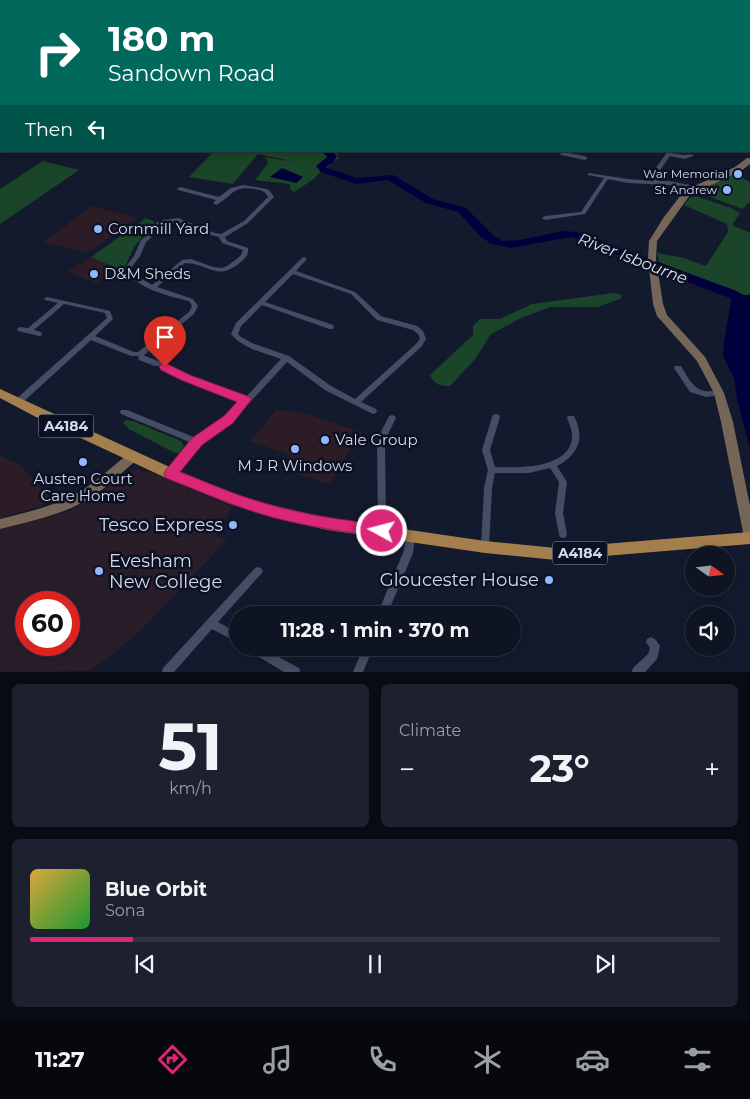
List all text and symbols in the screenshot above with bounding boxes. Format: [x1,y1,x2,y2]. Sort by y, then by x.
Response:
text: 180 m [108,17,215,60]
icon: right [25,20,90,85]
text: Sandown Road [108,60,275,87]
icon: left [83,115,111,143]
text: Then [25,118,73,141]
place label: War Memorial [643,166,728,181]
marker: War Memorial [732,168,744,180]
place label: St Andrew [654,182,717,197]
marker: St Andrew [721,184,733,196]
place label: Cornmill Yard [108,219,209,238]
marker: Cornmill Yard [92,223,104,235]
water label: River Isbourne [575,229,690,288]
place label: D&M Sheds [104,264,191,283]
marker: D&M Sheds [88,268,100,280]
pin [144,316,186,367]
icon: arrive [151,323,179,351]
road number: A4184 [38,414,94,438]
place label: Vale Group [335,430,418,449]
marker: Vale Group [319,434,331,446]
marker: M J R Windows [289,443,301,455]
marker: Austen Court Care Home [77,456,89,468]
place label: M J R Windows [238,456,352,475]
place label: Austen Court Care Home [33,469,133,505]
position arrow [355,504,407,556]
place label: Tesco Express [99,514,223,536]
marker: Tesco Express [227,519,239,531]
road number: A4184 [552,542,608,564]
north arrow [685,546,735,596]
map controls [685,546,735,656]
place label: Evesham New College [109,550,222,593]
marker: Evesham New College [93,565,105,577]
place label: Gloucester House [380,569,539,591]
marker: Gloucester House [543,574,555,586]
speed limit sign: 60 [15,591,80,656]
button: sound [685,606,735,656]
text: 11:28 · 1 min · 370 m [281,619,469,642]
text: 51 [158,707,223,786]
text: Climate [399,721,461,740]
text: 23° [529,745,590,792]
text: − [399,752,415,786]
text: + [704,752,720,786]
text: km/h [169,779,212,798]
text: Blue Orbit [105,878,207,901]
text: Sona [105,901,145,920]
icon: previous [131,950,159,978]
icon: pause [361,950,389,978]
icon: next [591,950,619,978]
icon: directions [155,1042,190,1077]
icon: music [260,1042,295,1077]
icon: phone [365,1042,400,1077]
icon: climate [470,1042,505,1077]
icon: car [575,1042,610,1077]
icon: filters [680,1042,715,1077]
text: 11:27 [35,1046,85,1073]

